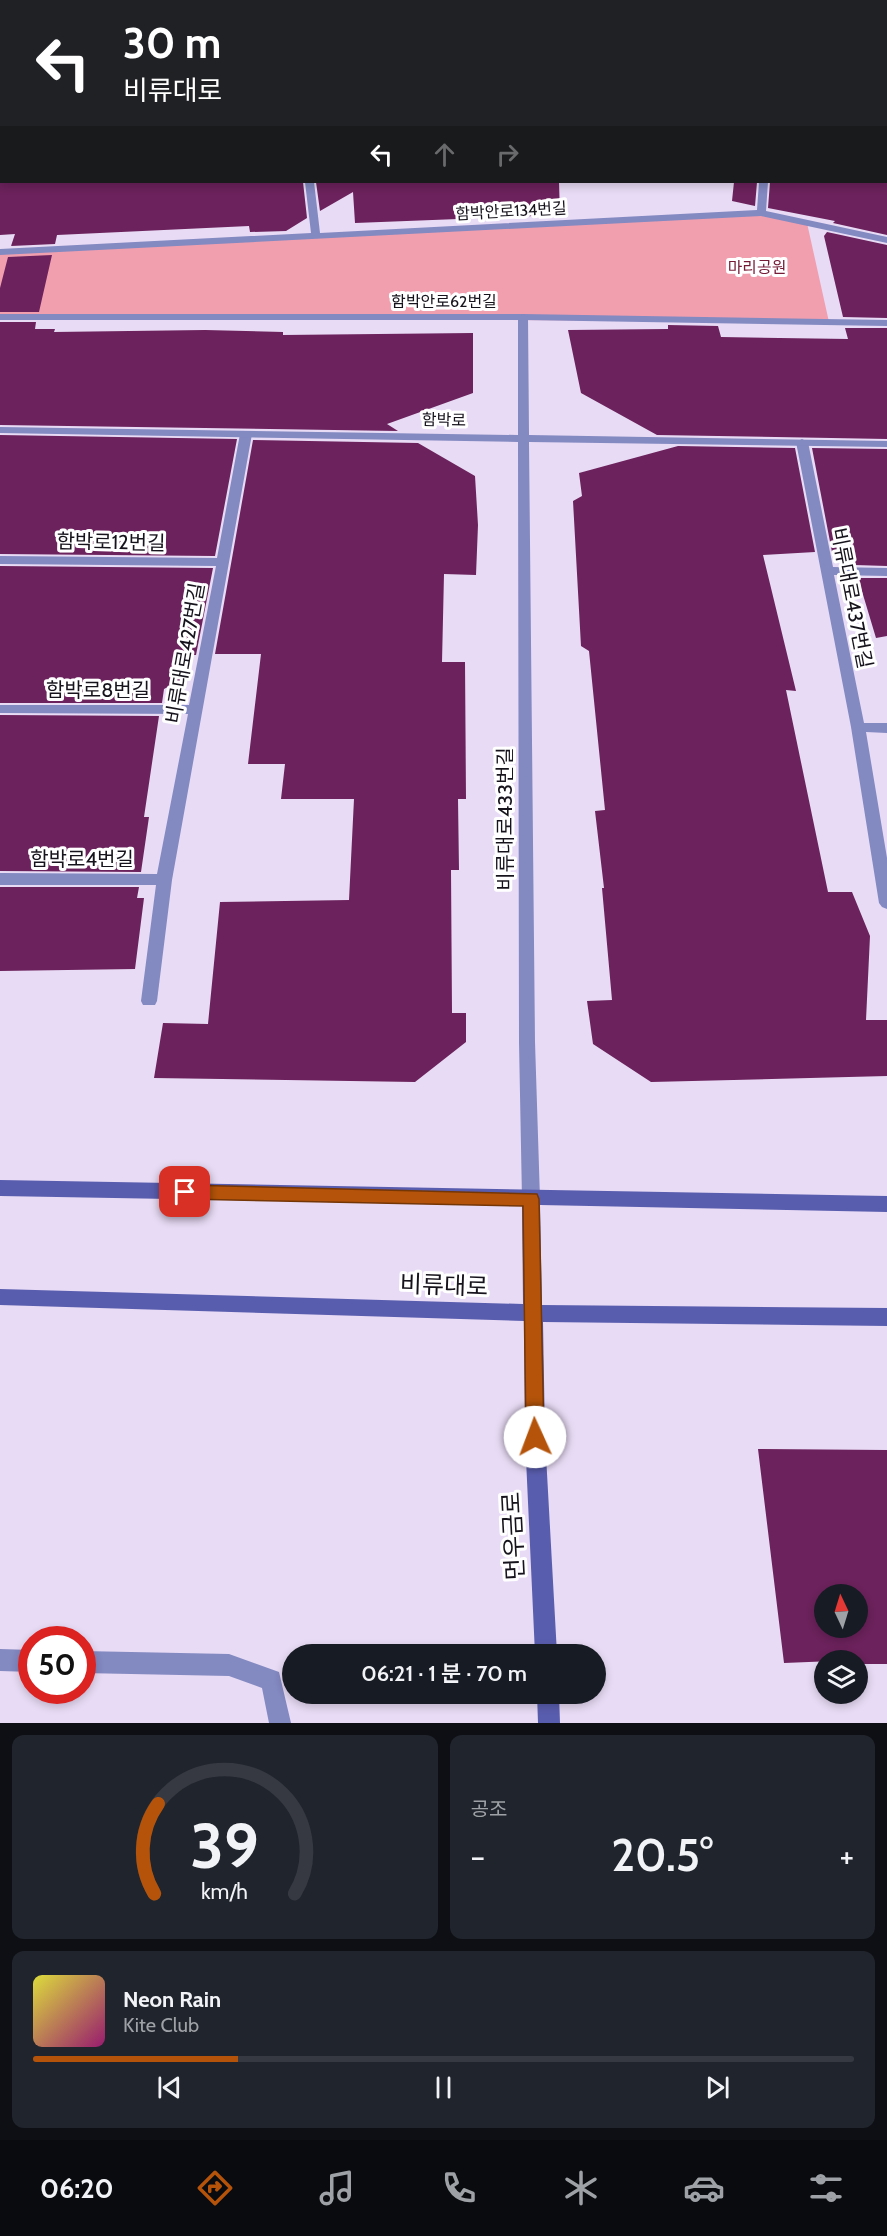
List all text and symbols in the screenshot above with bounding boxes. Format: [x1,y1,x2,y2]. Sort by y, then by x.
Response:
text: 30 m [123,17,221,69]
icon: left [24,24,102,102]
text: 비류대로 [123,74,222,107]
icon: left [365,138,398,171]
icon: ahead [428,138,461,171]
icon: right [491,138,524,171]
street label: 함박안로134번길 [455,199,567,223]
park label: 마리공원 [728,258,786,277]
street label: 함박안로62번길 [391,292,497,311]
street label: 함박로 [422,410,467,430]
street label: 비류대로437번길 [827,526,877,670]
street label: 함박로12번길 [56,529,166,555]
street label: 비류대로427번길 [161,581,209,725]
street label: 함박로8번길 [46,678,150,702]
street label: 비류대로433번길 [493,747,517,891]
street label: 함박로4번길 [30,847,134,871]
pin [159,1166,210,1217]
icon: arrive [168,1175,201,1208]
street label: 비류대로 [399,1269,489,1301]
position arrow [503,1405,567,1469]
street label: 먼우금로 [496,1491,530,1581]
north arrow [814,1584,868,1638]
map controls [814,1584,868,1704]
speed limit sign: 50 [18,1626,96,1704]
button: layers [814,1650,868,1704]
text: 06:21 · 1 분 · 70 m [361,1660,527,1687]
text: 공조 [471,1797,507,1821]
text: 39 [190,1808,259,1884]
text: 20.5° [611,1828,713,1882]
text: − [471,1836,485,1876]
text: + [839,1836,854,1876]
text: km/h [201,1878,248,1904]
text: Neon Rain [123,1986,221,2013]
text: Kite Club [123,2013,199,2037]
icon: previous [153,2071,186,2104]
icon: pause [427,2071,460,2104]
icon: next [701,2071,734,2104]
icon: directions [194,2167,236,2209]
icon: music [316,2167,358,2209]
icon: phone [438,2167,480,2209]
icon: climate [560,2167,602,2209]
icon: car [683,2167,725,2209]
icon: filters [805,2167,847,2209]
text: 06:20 [40,2172,114,2205]

